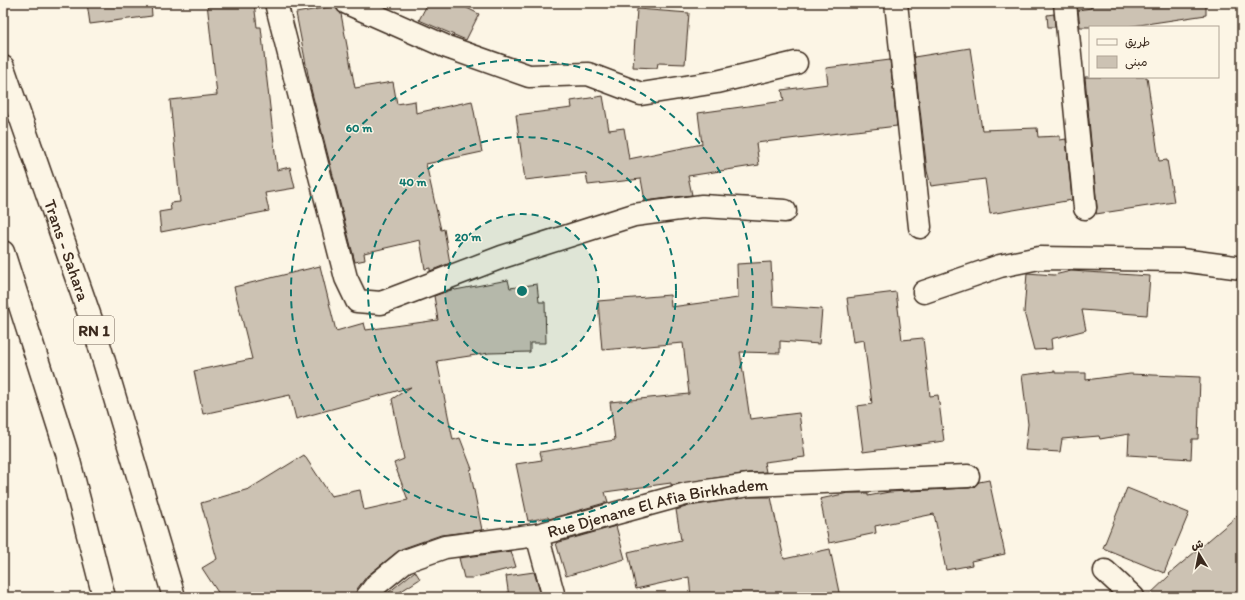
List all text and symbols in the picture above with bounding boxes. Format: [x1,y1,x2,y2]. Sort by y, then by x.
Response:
legend [1089,26,1219,78]
text: طريق [1125,35,1150,49]
text: مبنى [1125,55,1148,70]
text: 60 m [346,121,373,135]
text: 40 m [399,175,428,189]
street label: Trans - Sahara [40,197,94,304]
text: 20 m [455,230,482,244]
centre of rings [515,284,529,298]
road number: RN 1 [74,316,114,344]
street label: Rue Djenane El Afia Birkhadem [545,474,769,542]
north arrow [1179,534,1219,574]
text: ش [1190,537,1204,552]

